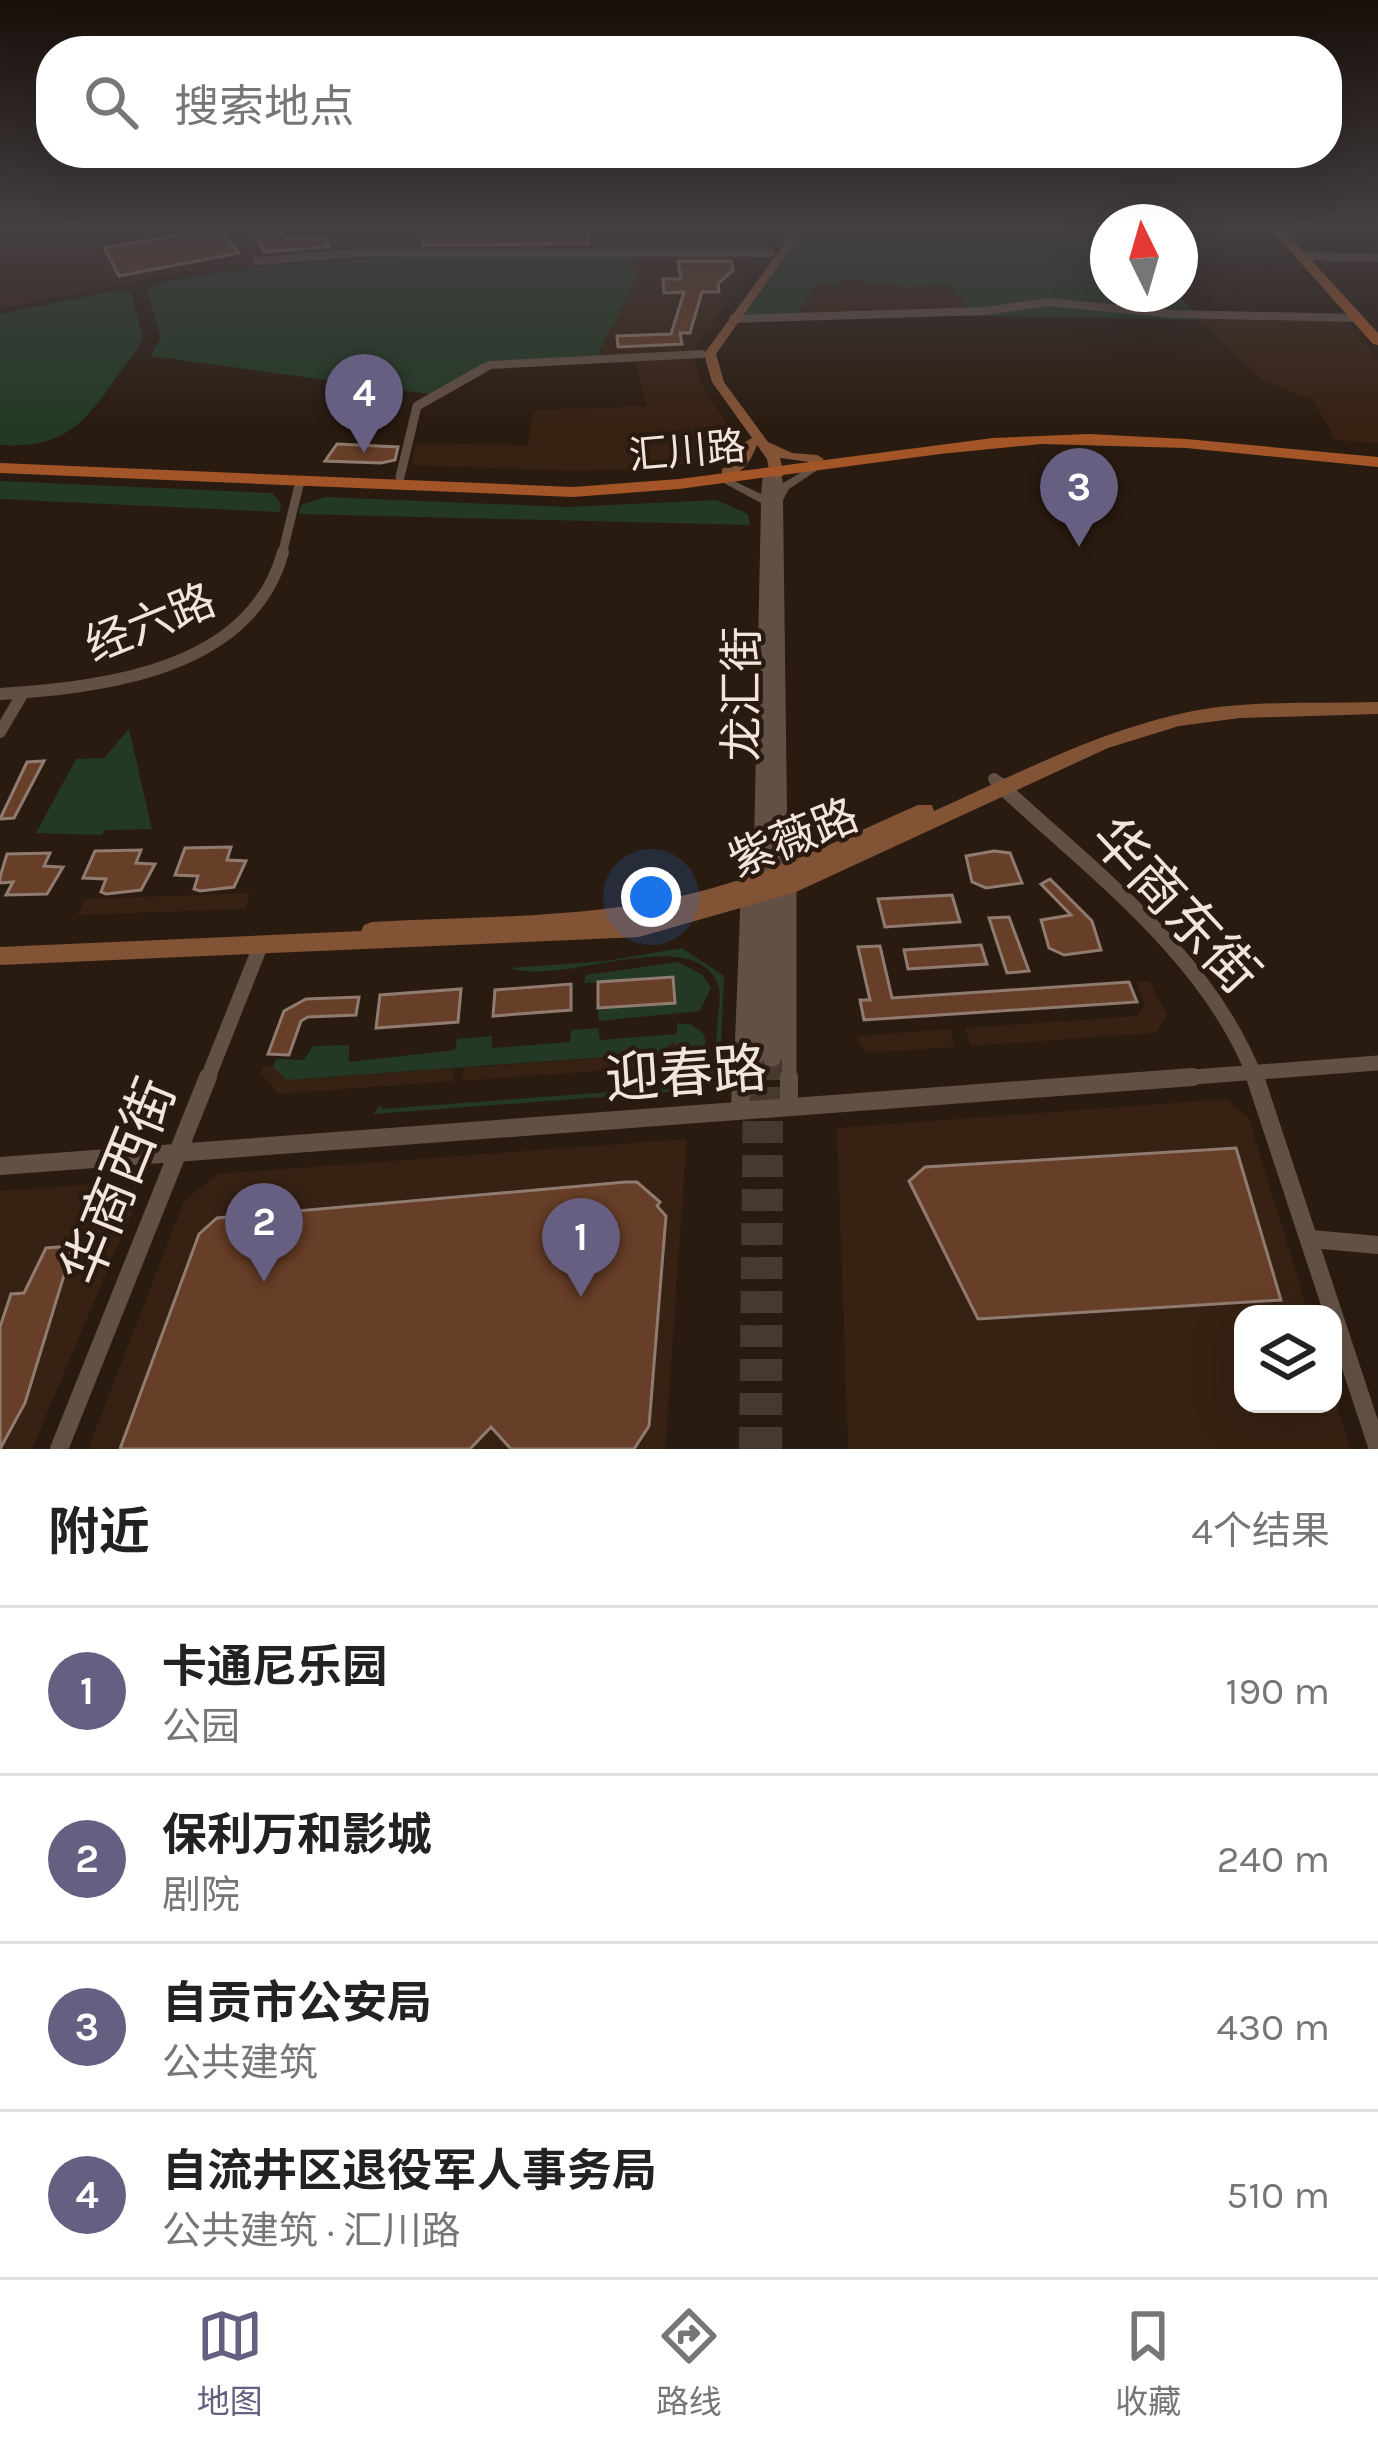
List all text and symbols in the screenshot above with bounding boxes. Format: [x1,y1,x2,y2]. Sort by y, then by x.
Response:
search box [36,36,1342,168]
icon: search [78,69,144,135]
text: 搜索地点 [174,81,354,133]
north arrow [1090,204,1198,312]
pin: 4 [325,354,403,453]
street label: 汇川路 [627,423,747,479]
pin: 3 [1040,448,1118,547]
street label: 经六路 [78,574,223,672]
street label: 龙汇街 [716,626,768,762]
street label: 紫薇路 [721,789,866,887]
street label: 华商东街 [1078,805,1272,1006]
your location [621,867,681,927]
street label: 迎春路 [603,1036,769,1112]
street label: 华商西街 [49,1069,189,1293]
pin: 2 [225,1183,303,1282]
pin: 1 [542,1198,620,1297]
map controls [1234,1305,1342,1413]
button: layers [1234,1305,1342,1413]
text: 附近 [48,1502,150,1562]
text: 4个结果 [1191,1508,1330,1554]
text: 卡通尼乐园 [162,1641,387,1693]
text: 1 [80,1668,94,1714]
text: 190 m [1226,1668,1330,1714]
text: 公园 [162,1704,240,1750]
text: 保利万和影城 [162,1809,432,1861]
text: 2 [75,1836,99,1882]
text: 240 m [1217,1836,1330,1882]
text: 剧院 [162,1872,240,1918]
text: 自贡市公安局 [162,1977,432,2029]
text: 3 [75,2004,99,2050]
text: 430 m [1216,2004,1330,2050]
text: 公共建筑 [162,2040,318,2086]
text: 自流井区退役军人事务局 [162,2145,657,2197]
text: 4 [75,2172,99,2218]
text: 510 m [1226,2172,1330,2218]
text: 公共建筑 · 汇川路 [162,2208,461,2254]
tab: 地图 [197,2303,263,2423]
tab: 路线 [656,2303,722,2423]
tab: 收藏 [1115,2303,1181,2423]

